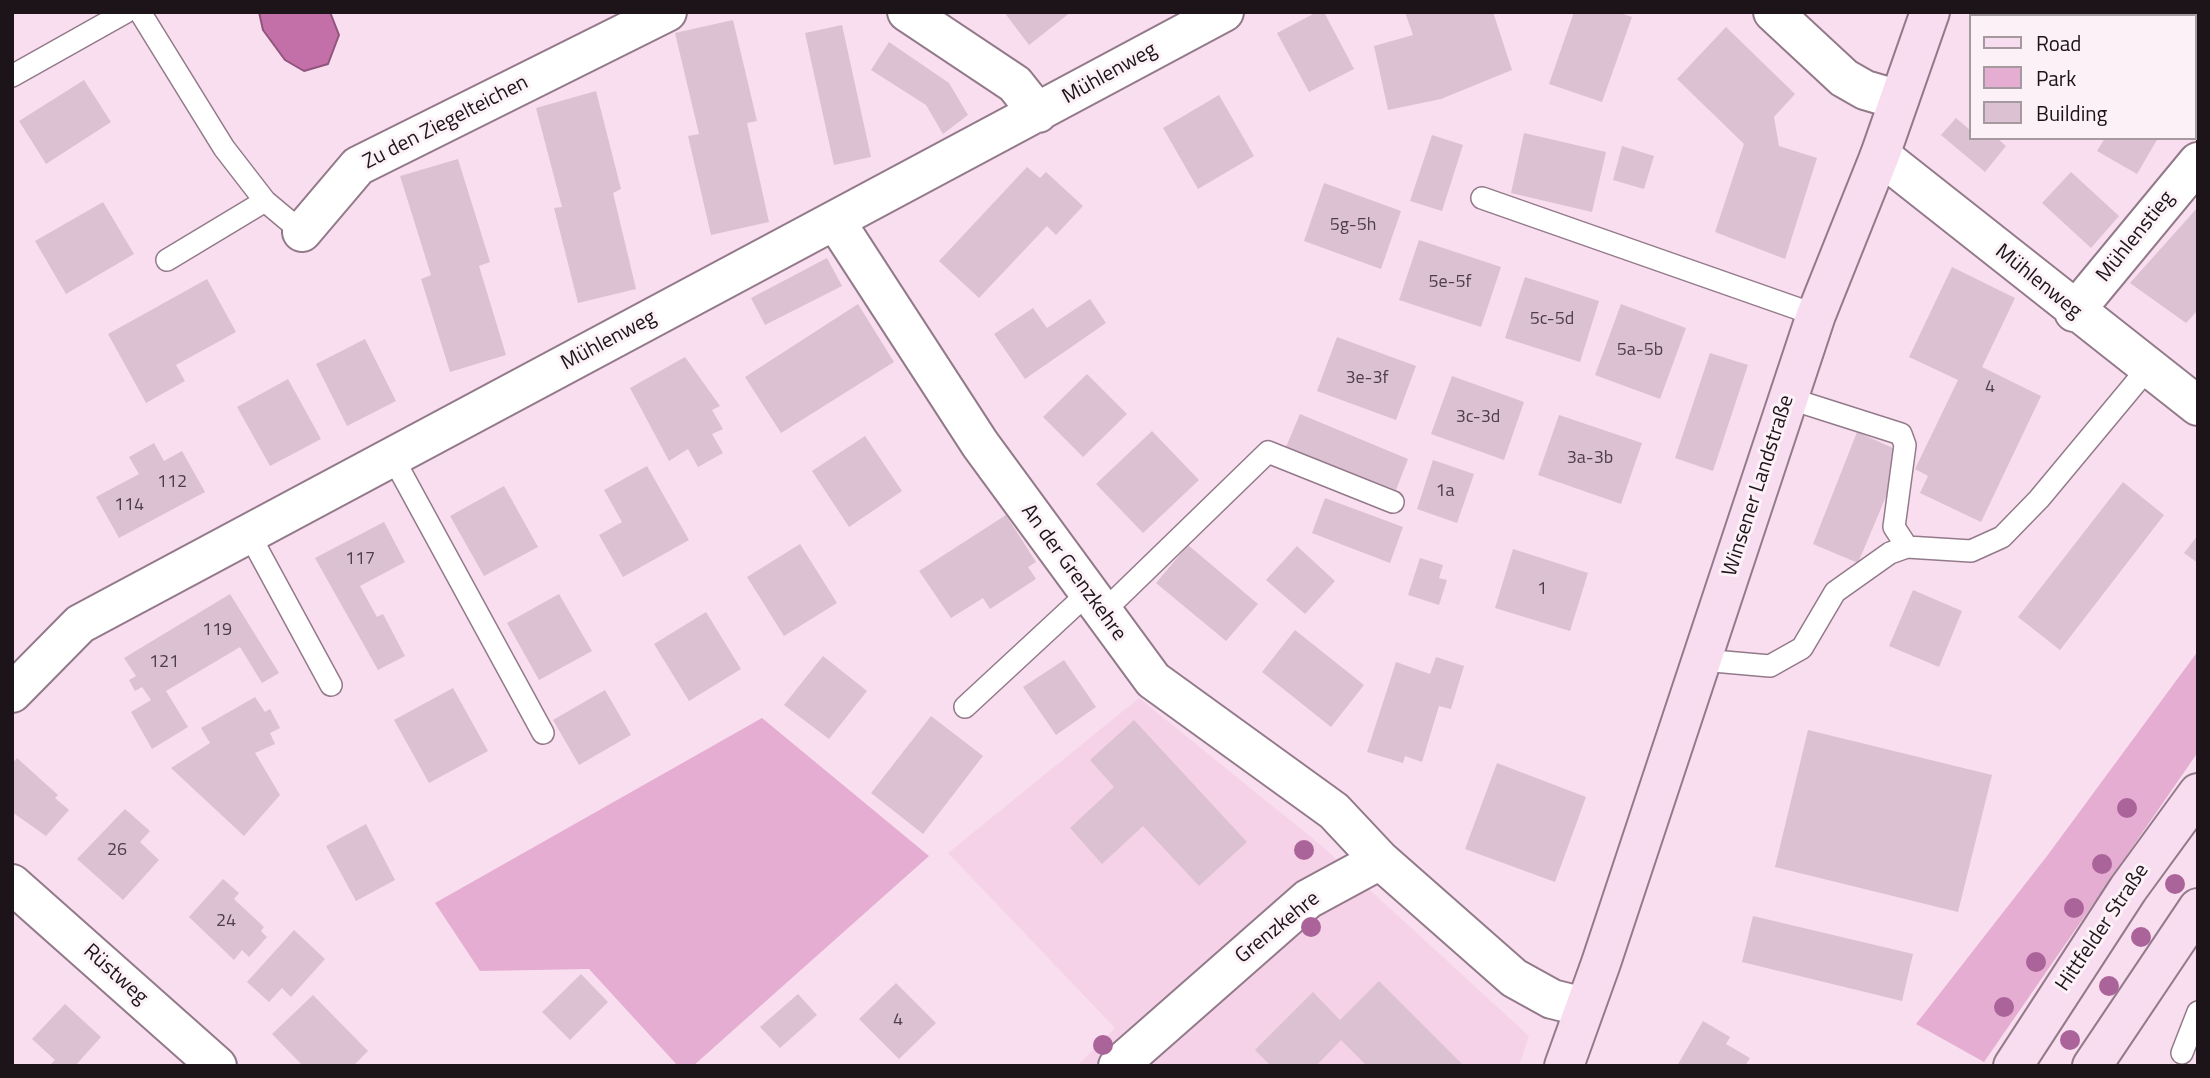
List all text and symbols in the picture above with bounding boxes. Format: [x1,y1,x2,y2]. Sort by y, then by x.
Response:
legend [1968,14,2196,140]
text: Road [2036,27,2081,59]
street label: Mühlenweg [1058,38,1162,110]
text: Park [2036,62,2076,94]
street label: Zu den Ziegelteichen [359,70,533,176]
text: Building [2036,97,2107,129]
street label: Mühlenstieg [2092,186,2180,288]
house number: 5g-5h [1330,215,1376,237]
street label: Mühlenweg [1990,239,2086,325]
house number: 5e-5f [1428,272,1472,294]
street label: Mühlenweg [557,305,661,377]
house number: 5c-5d [1530,309,1574,331]
house number: 5a-5b [1617,340,1663,362]
house number: 3e-3f [1345,368,1389,390]
house number: 4 [1985,377,1995,399]
street label: Winsener Landstraße [1718,392,1800,580]
house number: 3c-3d [1456,407,1500,429]
house number: 3a-3b [1567,448,1613,470]
house number: 112 [157,472,187,494]
house number: 1a [1435,481,1455,503]
house number: 114 [114,495,144,517]
street label: An der Grenzkehre [1015,500,1131,646]
house number: 117 [345,549,375,571]
house number: 1 [1537,579,1547,601]
house number: 119 [202,620,232,642]
house number: 121 [149,652,179,674]
house number: 26 [107,840,127,862]
street label: Hittfelder Straße [2051,859,2155,997]
street label: Grenzkehre [1231,887,1325,969]
house number: 24 [216,911,236,933]
street label: Rüstweg [77,939,153,1011]
house number: 4 [893,1010,903,1032]

